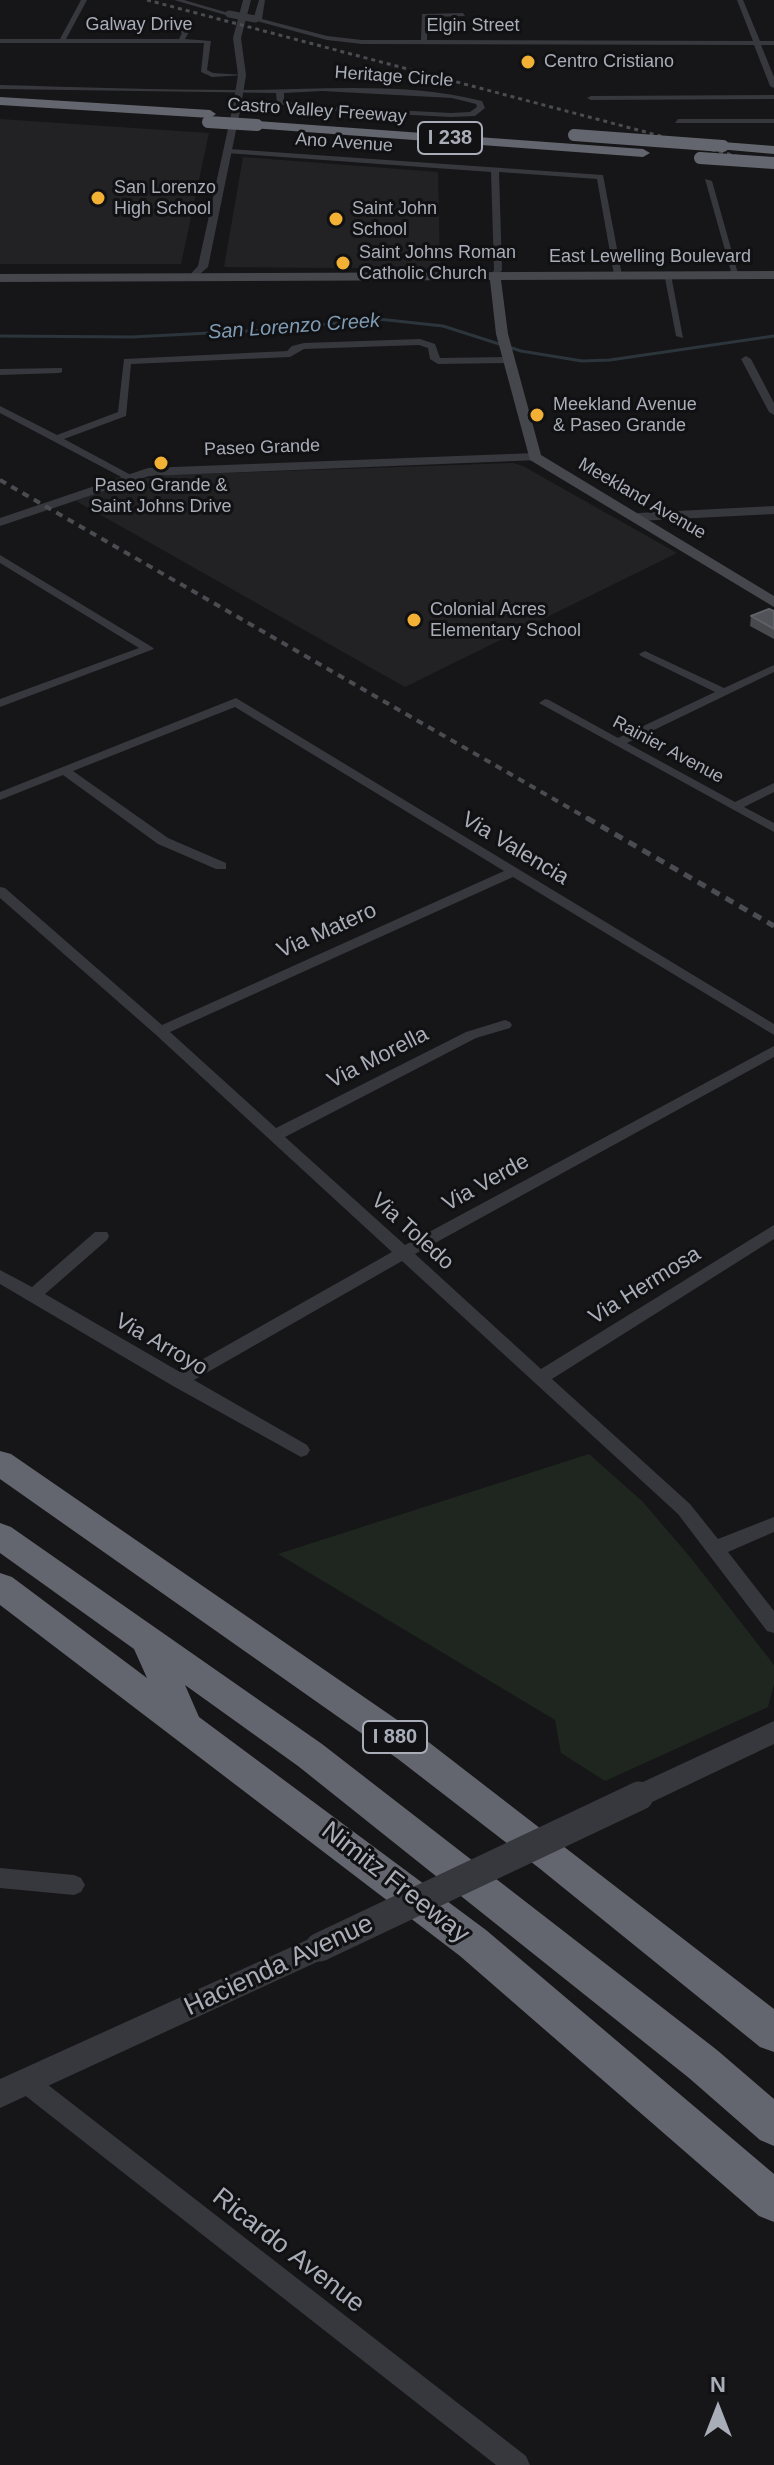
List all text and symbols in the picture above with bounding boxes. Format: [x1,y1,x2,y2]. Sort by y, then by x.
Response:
street label: Galway Drive [85,14,193,36]
street label: Elgin Street [426,15,520,37]
place label: Centro Cristiano [544,51,674,73]
marker: Centro Cristiano [519,53,537,71]
street label: Heritage Circle [334,62,454,92]
street label: Castro Valley Freeway [227,94,407,128]
road number: I 238 [418,122,482,154]
street label: Ano Avenue [294,129,394,157]
place label: San Lorenzo High School [114,177,216,220]
marker: San Lorenzo High School [89,189,107,207]
place label: Saint John School [352,198,437,240]
marker: Saint John School [327,210,345,228]
place label: Saint Johns Roman Catholic Church [359,242,516,284]
street label: East Lewelling Boulevard [549,246,751,268]
marker: Saint Johns Roman Catholic Church [334,254,352,272]
water label: San Lorenzo Creek [207,309,381,345]
place label: Meekland Avenue & Paseo Grande [553,394,697,436]
marker: Meekland Avenue & Paseo Grande [528,406,546,424]
street label: Paseo Grande [204,435,320,461]
marker: Paseo Grande & Saint Johns Drive [152,454,170,472]
street label: Meekland Avenue [574,454,710,544]
place label: Paseo Grande & Saint Johns Drive [90,475,232,518]
place label: Colonial Acres Elementary School [430,599,581,642]
marker: Colonial Acres Elementary School [405,611,423,629]
street label: Rainier Avenue [609,712,727,788]
street label: Via Valencia [457,807,573,891]
street label: Via Matero [273,897,381,965]
street label: Via Morella [323,1021,433,1095]
street label: Via Verde [438,1148,534,1218]
street label: Via Toledo [365,1188,459,1276]
street label: Via Hermosa [584,1241,706,1331]
street label: Via Arroyo [110,1308,212,1382]
road number: I 880 [363,1721,427,1753]
street label: Nimitz Freeway [315,1816,475,1950]
street label: Hacienda Avenue [180,1909,378,2023]
street label: Ricardo Avenue [206,2182,370,2320]
north arrow [678,2369,758,2449]
text: N [710,2372,726,2397]

